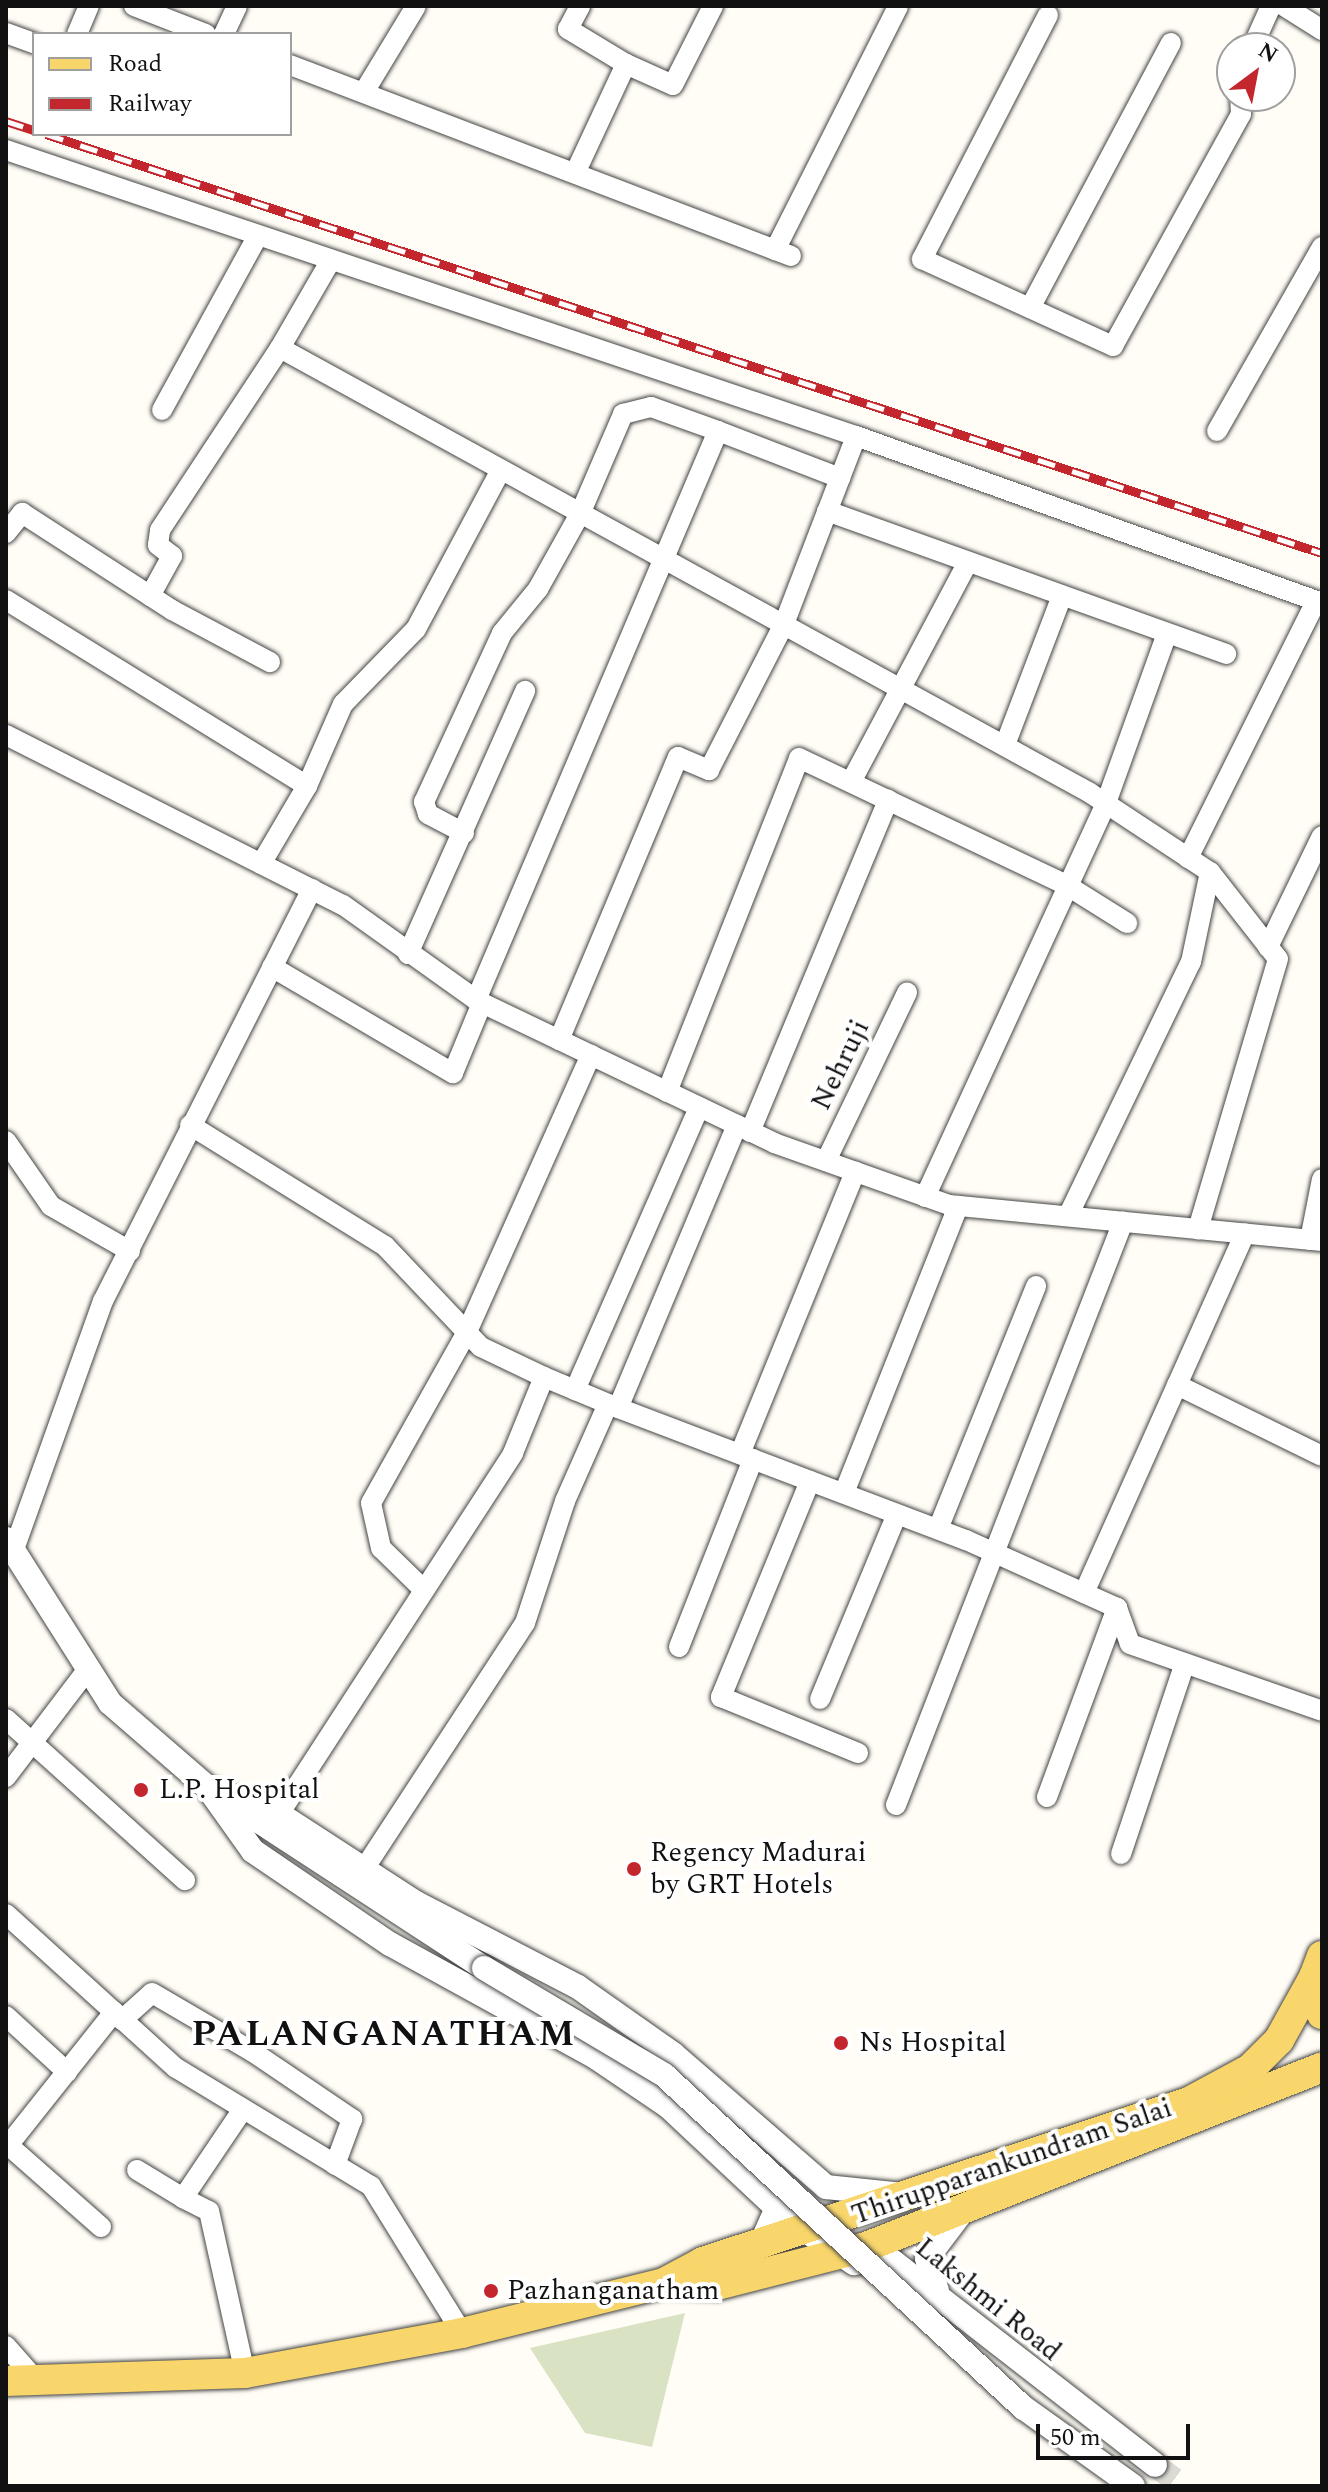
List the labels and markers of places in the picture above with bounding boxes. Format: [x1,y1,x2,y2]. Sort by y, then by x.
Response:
place label: L.P. Hospital [159,1773,320,1807]
marker: L.P. Hospital [130,1779,152,1801]
place label: Regency Madurai by GRT Hotels [650,1836,867,1902]
marker: Regency Madurai by GRT Hotels [625,1860,643,1878]
place label: Ns Hospital [859,2026,1006,2060]
marker: Ns Hospital [830,2032,852,2054]
place label: Pazhanganatham [507,2274,719,2308]
marker: Pazhanganatham [482,2282,500,2300]

